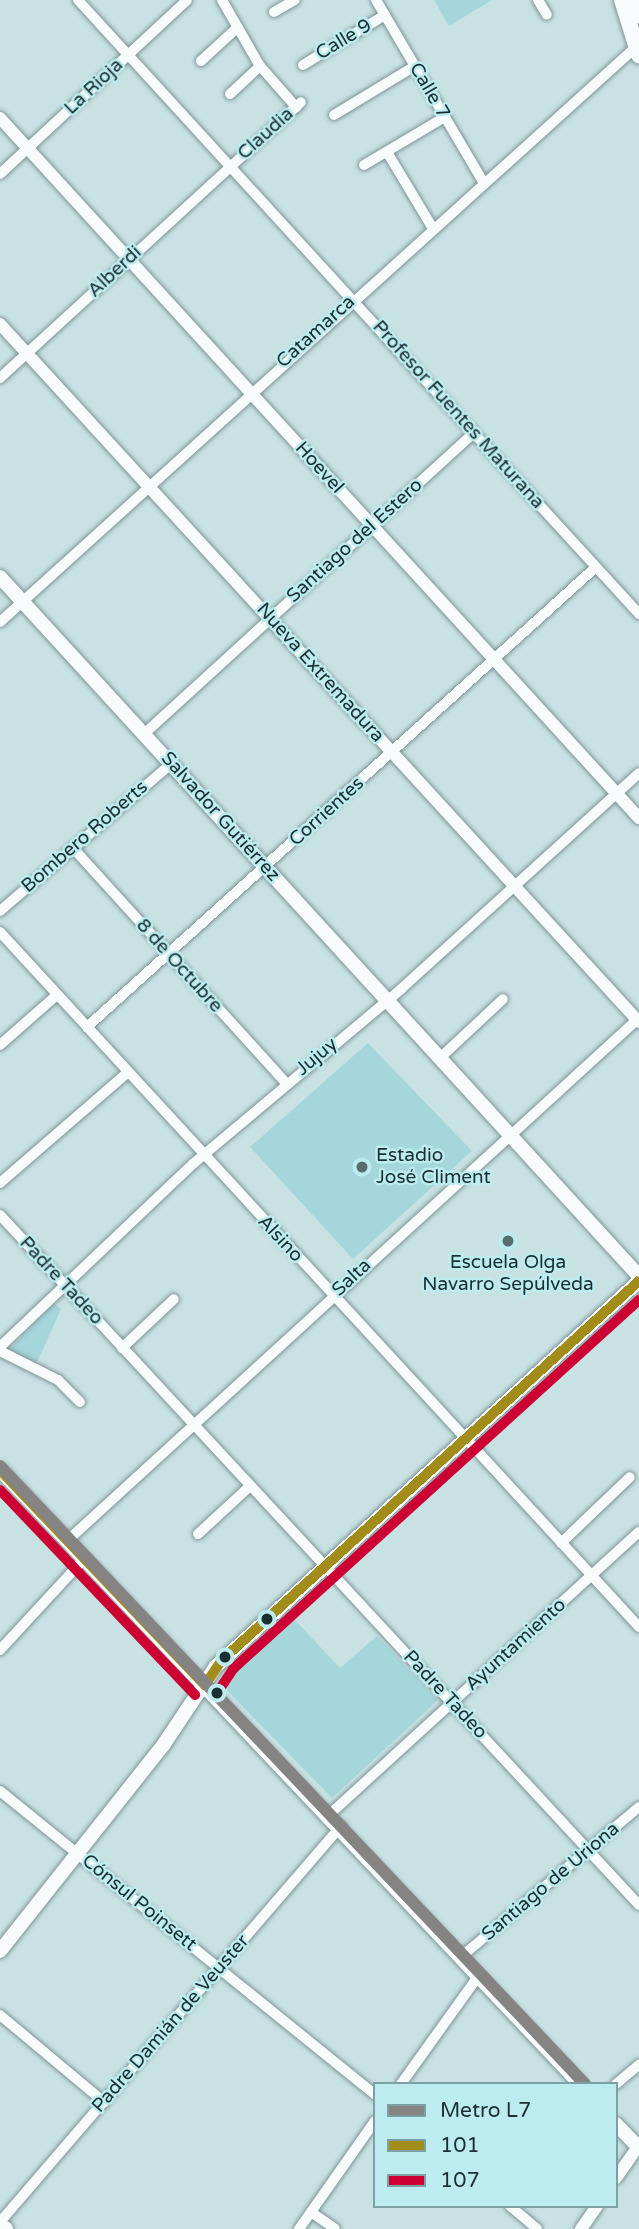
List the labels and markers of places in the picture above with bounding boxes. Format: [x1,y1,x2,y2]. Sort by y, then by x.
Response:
place label: Estadio José Climent [376,1145,491,1189]
marker: Estadio José Climent [354,1159,370,1175]
marker: Escuela Olga Navarro Sepúlveda [500,1233,516,1249]
place label: Escuela Olga Navarro Sepúlveda [422,1252,594,1296]
unlabelled marker [260,1612,274,1626]
unlabelled marker [218,1650,232,1664]
unlabelled marker [210,1686,224,1700]

